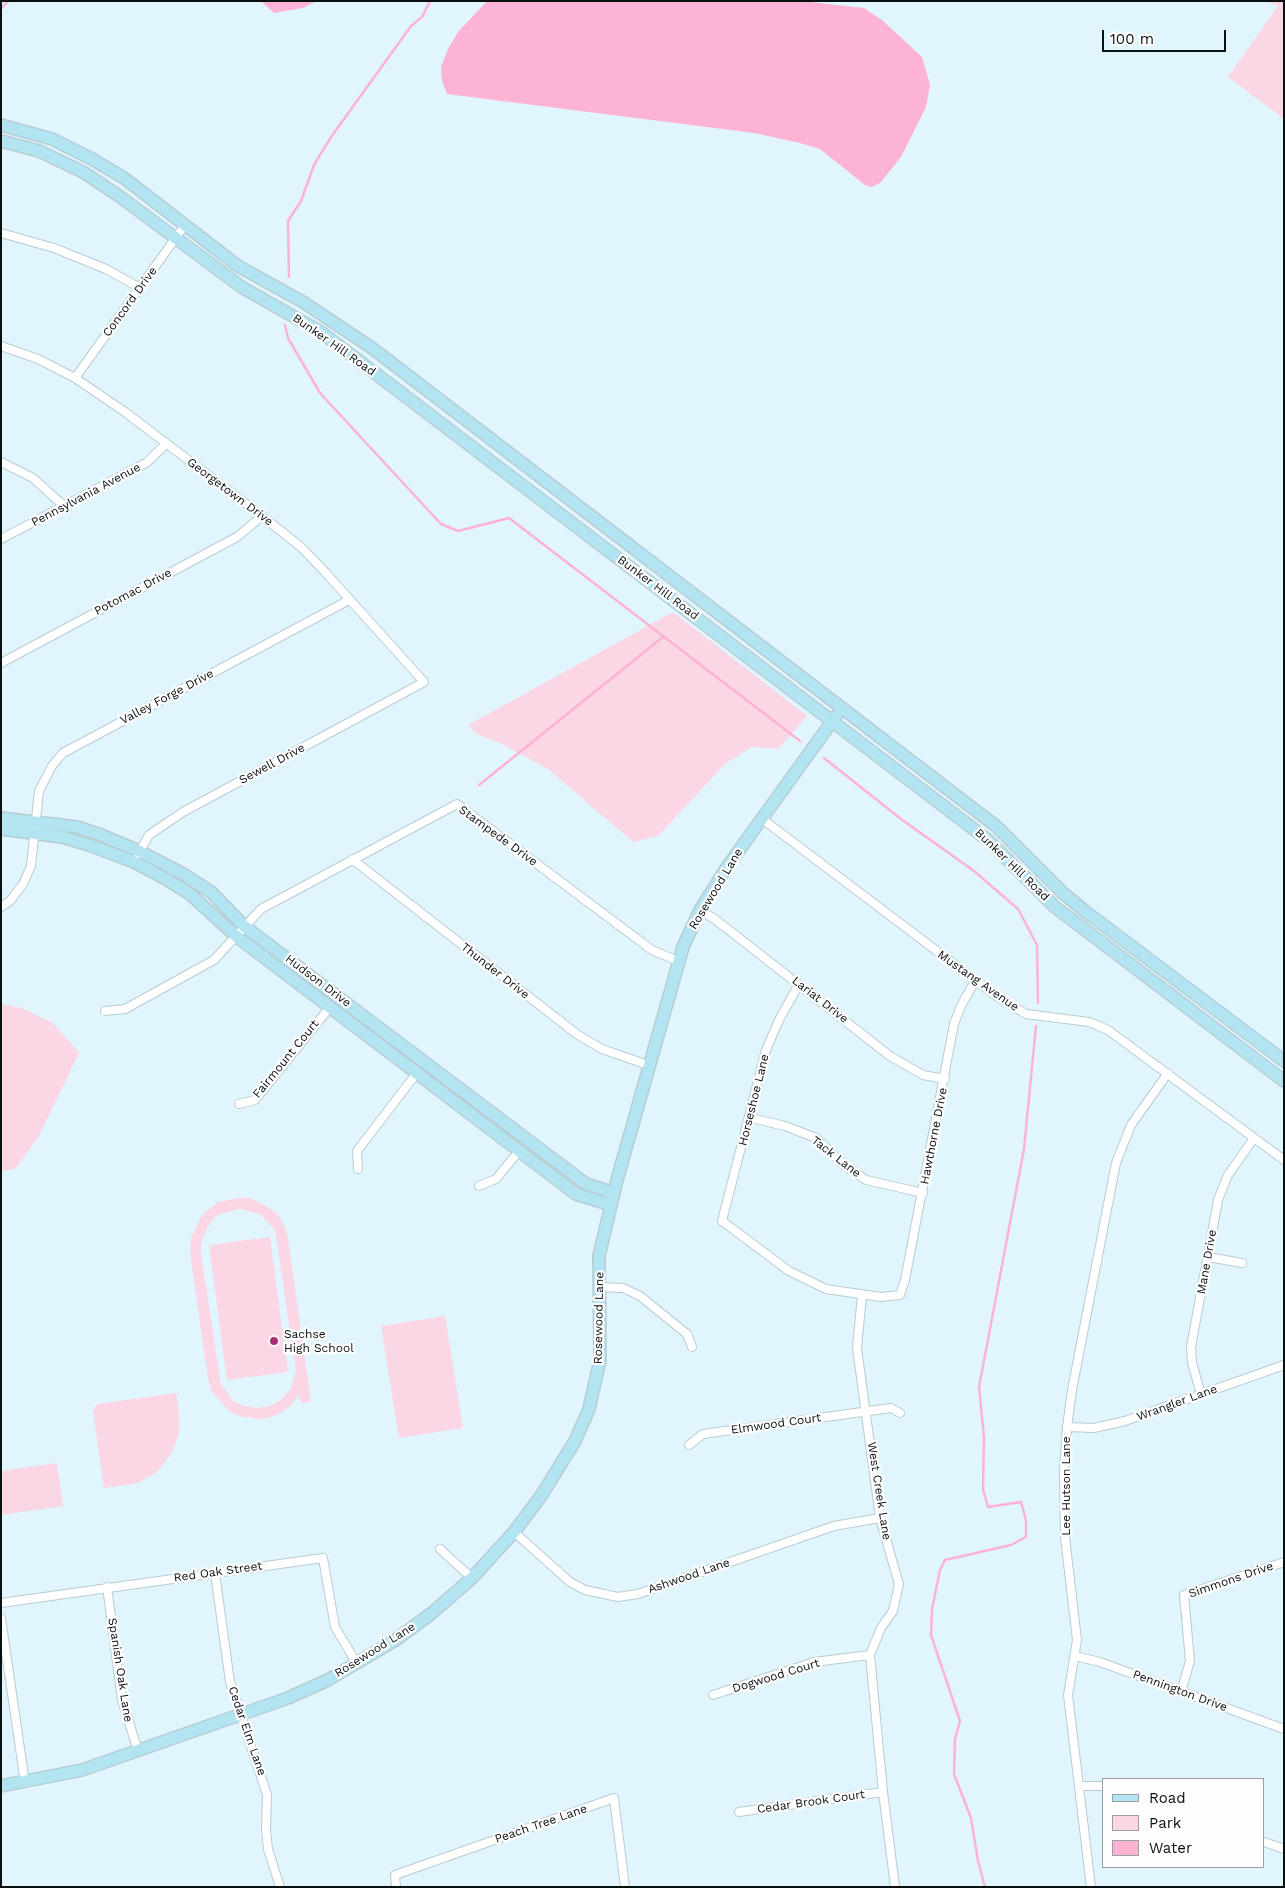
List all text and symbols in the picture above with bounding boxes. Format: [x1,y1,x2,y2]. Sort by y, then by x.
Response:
scale bar [1105,20,1229,52]
text: 100 m [1110,30,1154,48]
street label: Concord Drive [100,264,160,340]
street label: Bunker Hill Road [290,311,378,379]
street label: Georgetown Drive [184,455,276,529]
street label: Pennsylvania Avenue [29,460,143,530]
street label: Bunker Hill Road [615,553,701,623]
street label: Potomac Drive [92,566,174,618]
street label: Valley Forge Drive [118,666,216,728]
street label: Sewell Drive [237,741,307,787]
street label: Stampede Drive [456,803,540,869]
street label: Bunker Hill Road [972,826,1052,904]
street label: Rosewood Lane [686,846,746,932]
street label: Thunder Drive [458,940,532,1002]
street label: Mustang Avenue [935,948,1021,1014]
street label: Hudson Drive [282,952,354,1010]
street label: Lariat Drive [789,974,851,1026]
street label: Fairmount Court [250,1017,322,1101]
street label: Horseshoe Lane [736,1053,772,1147]
street label: Hawthorne Drive [918,1086,950,1186]
street label: Tack Lane [808,1133,864,1181]
street label: Mane Drive [1194,1229,1220,1295]
street label: Rosewood Lane [591,1272,607,1364]
place label: Sachse High School [284,1327,354,1355]
marker: Sachse High School [268,1335,280,1347]
street label: Wrangler Lane [1135,1382,1219,1424]
street label: Elmwood Court [730,1411,822,1437]
street label: Lee Hutson Lane [1059,1436,1073,1536]
street label: West Creek Lane [864,1441,894,1541]
street label: Ashwood Lane [646,1555,732,1597]
street label: Red Oak Street [173,1559,263,1585]
street label: Simmons Drive [1187,1559,1275,1601]
street label: Spanish Oak Lane [105,1617,135,1723]
street label: Rosewood Lane [332,1619,418,1681]
street label: Dogwood Court [731,1656,821,1696]
street label: Pennington Drive [1131,1667,1229,1715]
street label: Cedar Elm Lane [225,1684,269,1778]
legend [1102,1778,1265,1868]
street label: Cedar Brook Court [756,1787,866,1817]
text: Road [1149,1789,1186,1807]
street label: Peach Tree Lane [493,1801,589,1847]
text: Park [1149,1814,1181,1832]
text: Water [1149,1839,1192,1857]

